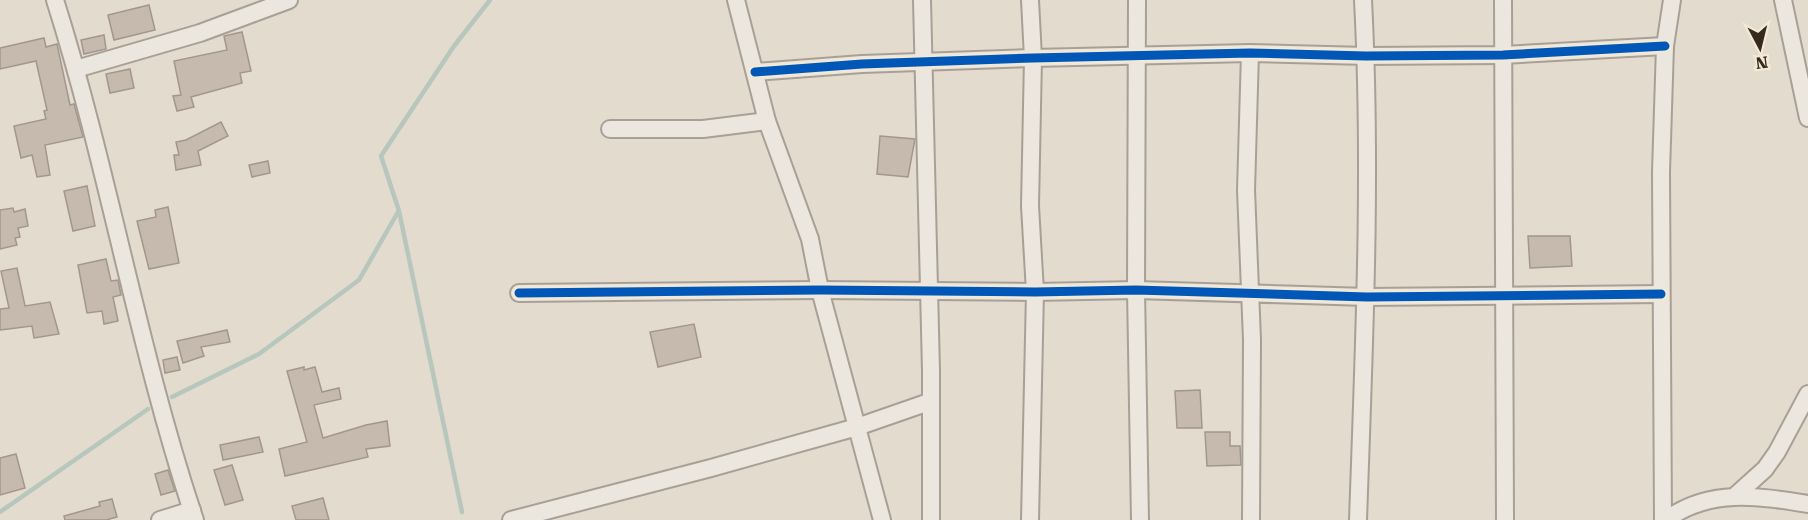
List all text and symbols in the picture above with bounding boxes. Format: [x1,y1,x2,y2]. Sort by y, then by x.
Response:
north arrow [1730,18,1790,78]
text: N [1754,52,1769,73]

